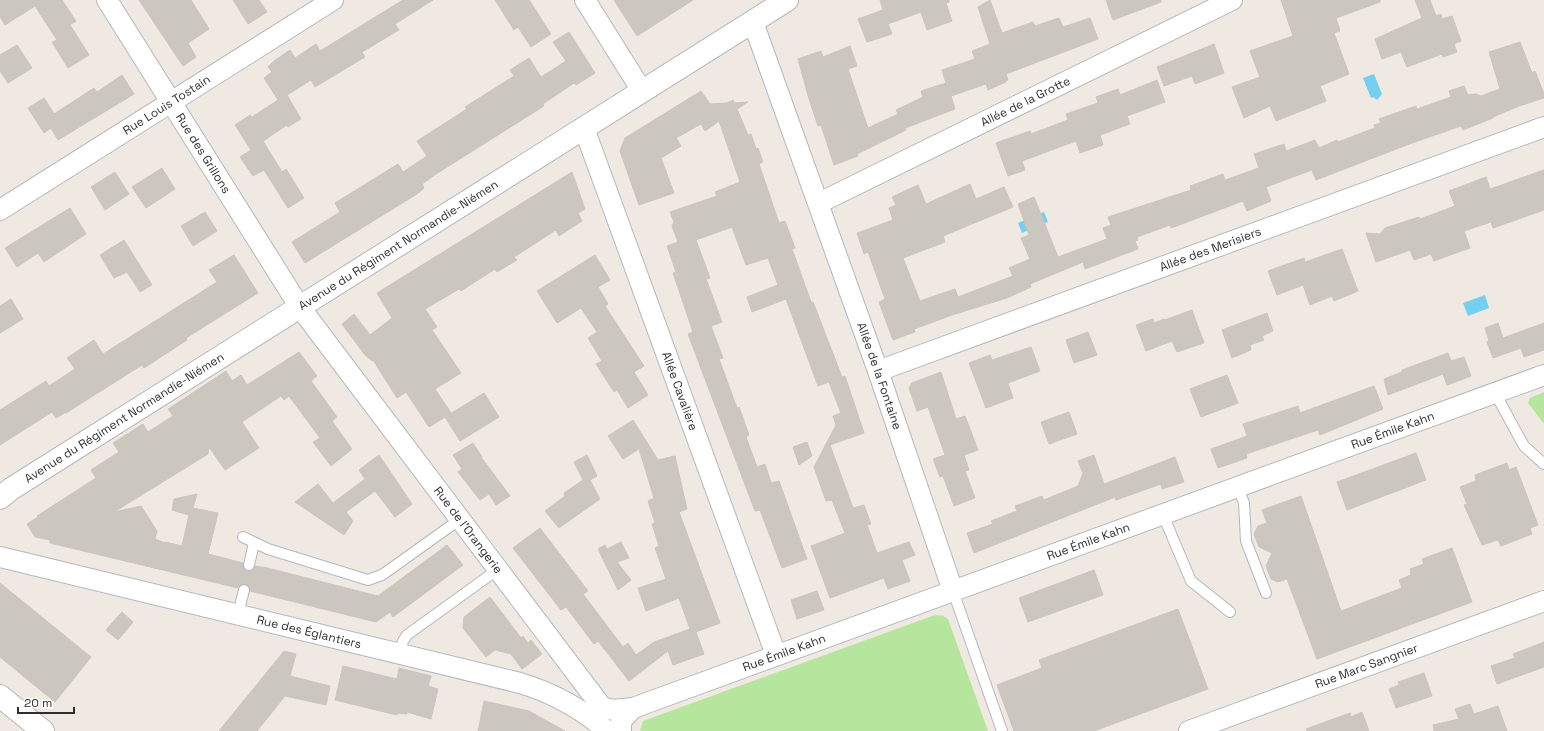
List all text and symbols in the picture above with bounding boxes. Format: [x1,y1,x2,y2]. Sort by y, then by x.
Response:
street label: Rue Louis Tostain [120,71,213,139]
street label: Allée de la Grotte [978,73,1073,130]
street label: Rue des Grillons [172,110,234,196]
street label: Avenue du Régiment Normandie-Niémen [295,176,501,314]
street label: Allée des Merisiers [1157,223,1263,275]
street label: Allée de la Fontaine [853,320,905,432]
street label: Avenue du Régiment Normandie-Niémen [21,349,227,487]
street label: Allée Cavalière [658,349,702,433]
street label: Rue Émile Kahn [1349,408,1436,453]
street label: Rue de l'Orangerie [430,483,506,577]
street label: Rue Émile Kahn [1045,519,1132,564]
street label: Rue des Églantiers [255,611,363,652]
street label: Rue Émile Kahn [740,630,828,675]
street label: Rue Marc Sangnier [1313,640,1421,692]
scale bar [18,689,74,715]
text: 20 m [24,695,52,711]

